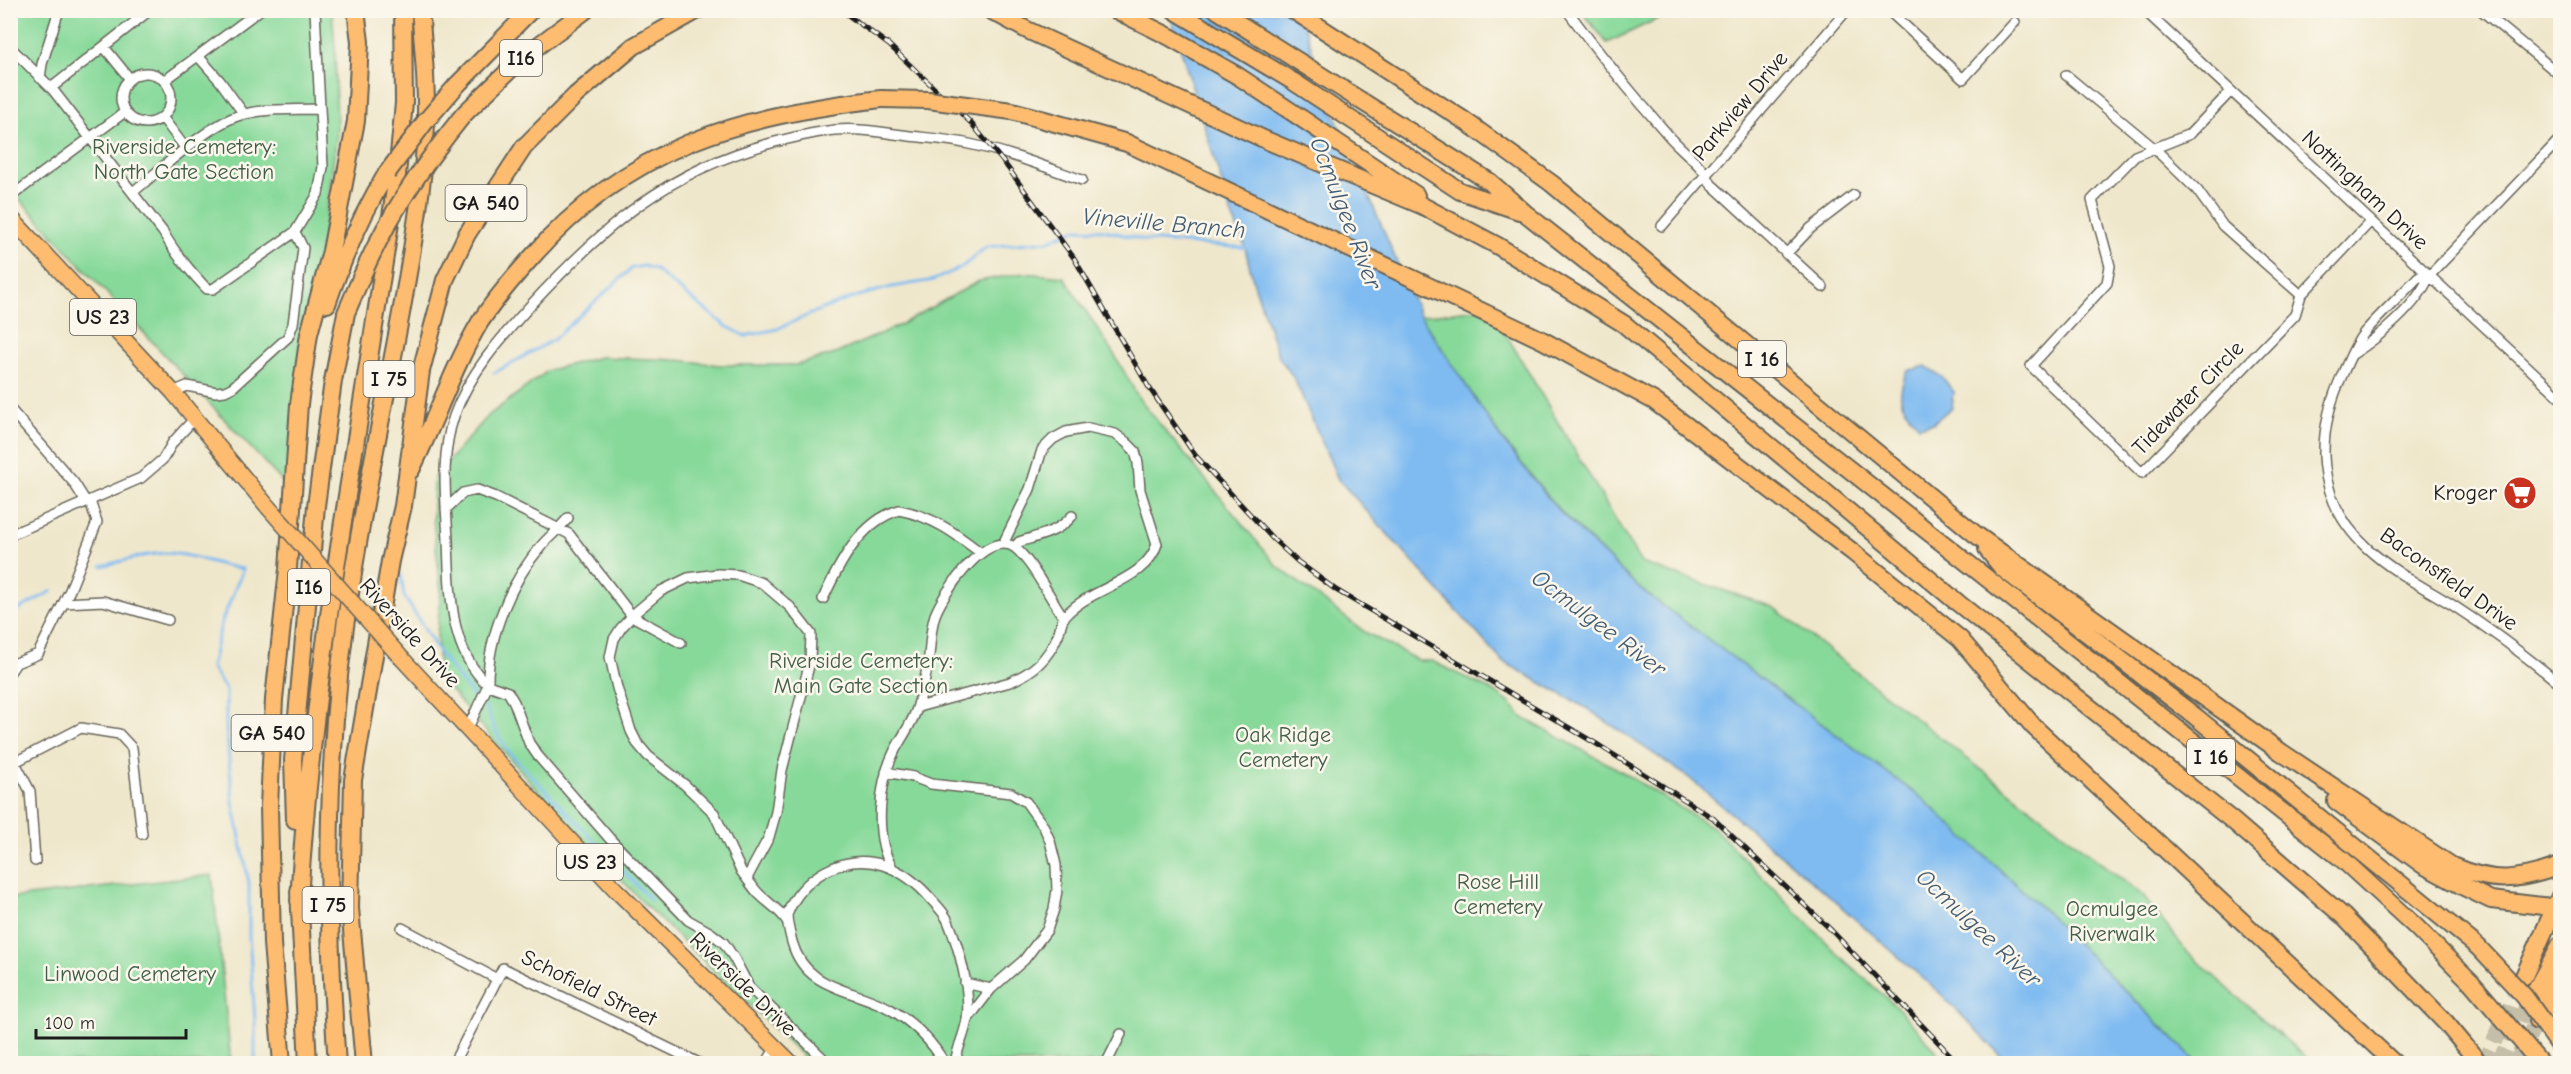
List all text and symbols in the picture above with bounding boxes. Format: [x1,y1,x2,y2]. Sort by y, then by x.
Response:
road number: I16 [500,40,542,76]
street label: Parkview Drive [1687,46,1793,166]
street label: Nottingham Drive [2296,125,2434,255]
water label: Ocmulgee River [1304,133,1388,294]
park label: Riverside Cemetery: North Gate Section [92,134,276,185]
road number: GA 540 [446,185,526,221]
water label: Vineville Branch [1081,202,1247,244]
road number: US 23 [70,299,136,335]
street label: Tidewater Circle [2127,335,2249,461]
road number: I 16 [1738,341,1786,377]
road number: I 75 [364,361,414,397]
supermarket icon: Kroger [2502,475,2538,511]
place label: Kroger [2433,480,2497,506]
street label: Baconsfield Drive [2375,522,2523,636]
water label: Ocmulgee River [1526,563,1673,683]
road number: I16 [288,569,330,605]
street label: Riverside Drive [354,573,466,693]
park label: Riverside Cemetery: Main Gate Section [769,648,953,699]
road number: GA 540 [232,715,312,751]
park label: Oak Ridge Cemetery [1235,722,1331,773]
road number: I 16 [2187,739,2235,775]
road number: US 23 [557,844,623,880]
water label: Ocmulgee River [1911,863,2048,994]
park label: Rose Hill Cemetery [1454,869,1543,920]
road number: I 75 [302,887,354,923]
park label: Ocmulgee Riverwalk [2066,896,2158,947]
street label: Riverside Drive [684,927,802,1041]
street label: Schofield Street [517,944,661,1032]
park label: Linwood Cemetery [44,961,216,987]
scale bar [36,1002,186,1040]
text: 100 m [45,1013,95,1034]

